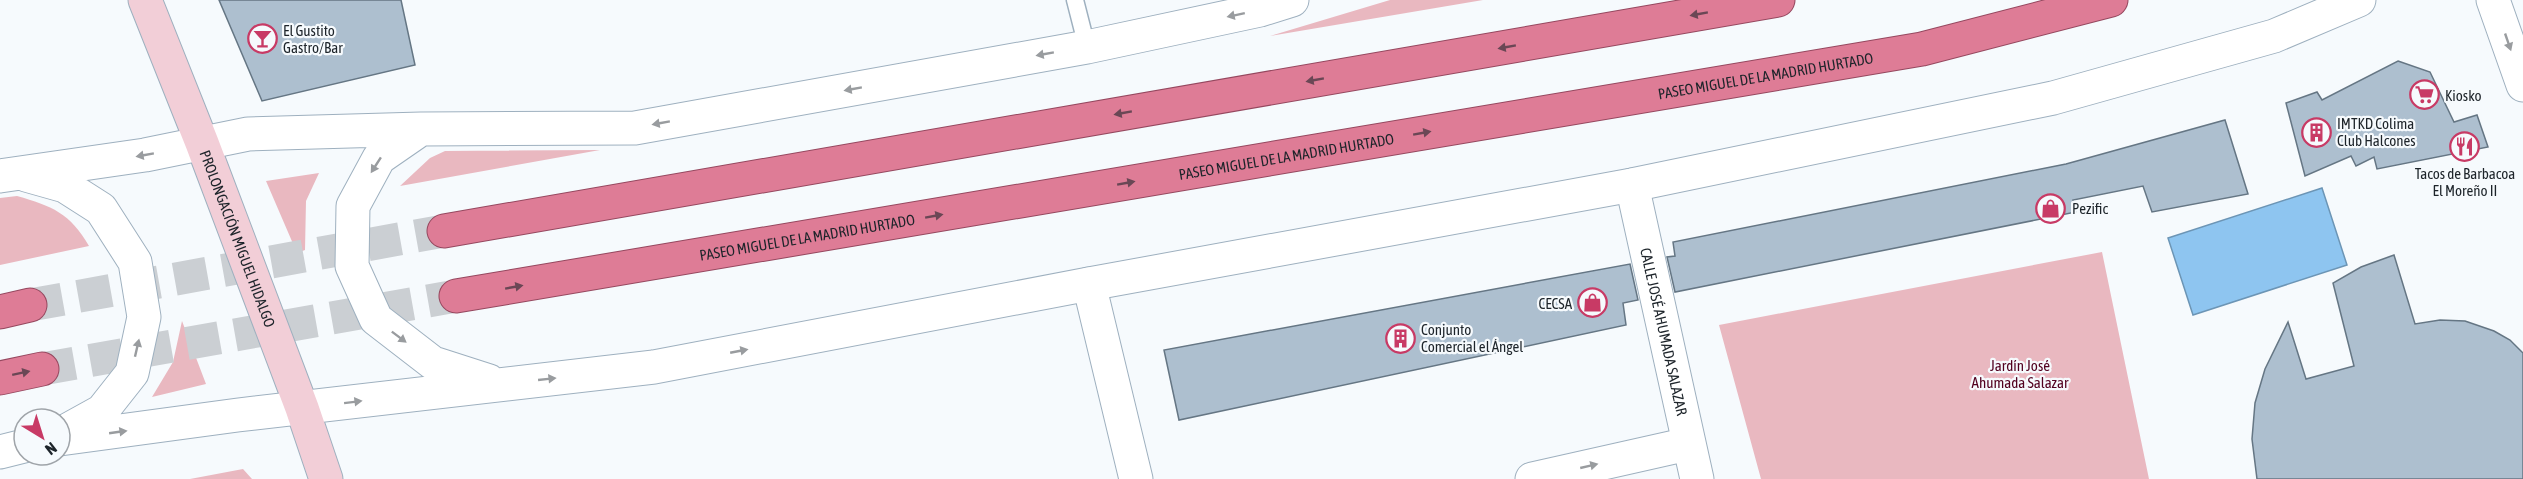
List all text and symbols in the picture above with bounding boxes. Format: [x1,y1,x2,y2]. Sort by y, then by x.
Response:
one-way arrow [1690,9,1709,18]
one-way arrow [1226,11,1245,20]
place label: El Gustito Gastro/Bar [283,22,343,56]
bar icon: El Gustito Gastro/Bar [246,23,278,55]
one-way arrow [2504,34,2514,52]
one-way arrow [1498,43,1517,52]
street label: PASEO MIGUEL DE LA MADRID HURTADO [1657,49,1875,102]
one-way arrow [1035,50,1054,59]
one-way arrow [1305,76,1324,85]
supermarket icon: Kiosko [2408,79,2440,111]
one-way arrow [843,84,862,93]
place label: Kiosko [2445,87,2482,104]
one-way arrow [1113,109,1132,118]
place label: IMTKD Colima Club Halcones [2337,115,2416,149]
building icon: IMTKD Colima Club Halcones [2300,116,2332,148]
one-way arrow [651,119,670,128]
one-way arrow [1413,128,1432,137]
street label: PASEO MIGUEL DE LA MADRID HURTADO [1177,130,1395,183]
restaurant icon: Tacos de Barbacoa El Moreño II [2449,130,2481,162]
street label: PROLONGACIÓN MIGUEL HIDALGO [197,148,279,330]
one-way arrow [135,150,154,159]
one-way arrow [370,156,382,172]
place label: Tacos de Barbacoa El Moreño II [2415,165,2515,199]
one-way arrow [1117,178,1136,187]
shop icon: Pezific [2035,192,2067,224]
place label: Pezific [2072,200,2108,217]
street label: PASEO MIGUEL DE LA MADRID HURTADO [698,210,916,263]
one-way arrow [925,211,944,220]
street label: CALLE JOSÉ AHUMADA SALAZAR [1638,246,1691,417]
one-way arrow [505,282,524,291]
shop icon: CECSA [1577,287,1609,319]
place label: CECSA [1538,295,1573,312]
place label: Conjunto Comercial el Ángel [1421,321,1523,355]
building icon: Conjunto Comercial el Ángel [1384,322,1416,354]
one-way arrow [391,331,407,343]
one-way arrow [133,339,142,358]
one-way arrow [730,346,749,355]
park label: Jardín José Ahumada Salazar [1972,357,2069,391]
one-way arrow [12,368,31,377]
one-way arrow [537,374,556,383]
one-way arrow [344,397,363,407]
north arrow [12,407,72,467]
one-way arrow [109,427,128,436]
text: N [42,439,61,459]
one-way arrow [1579,461,1598,470]

